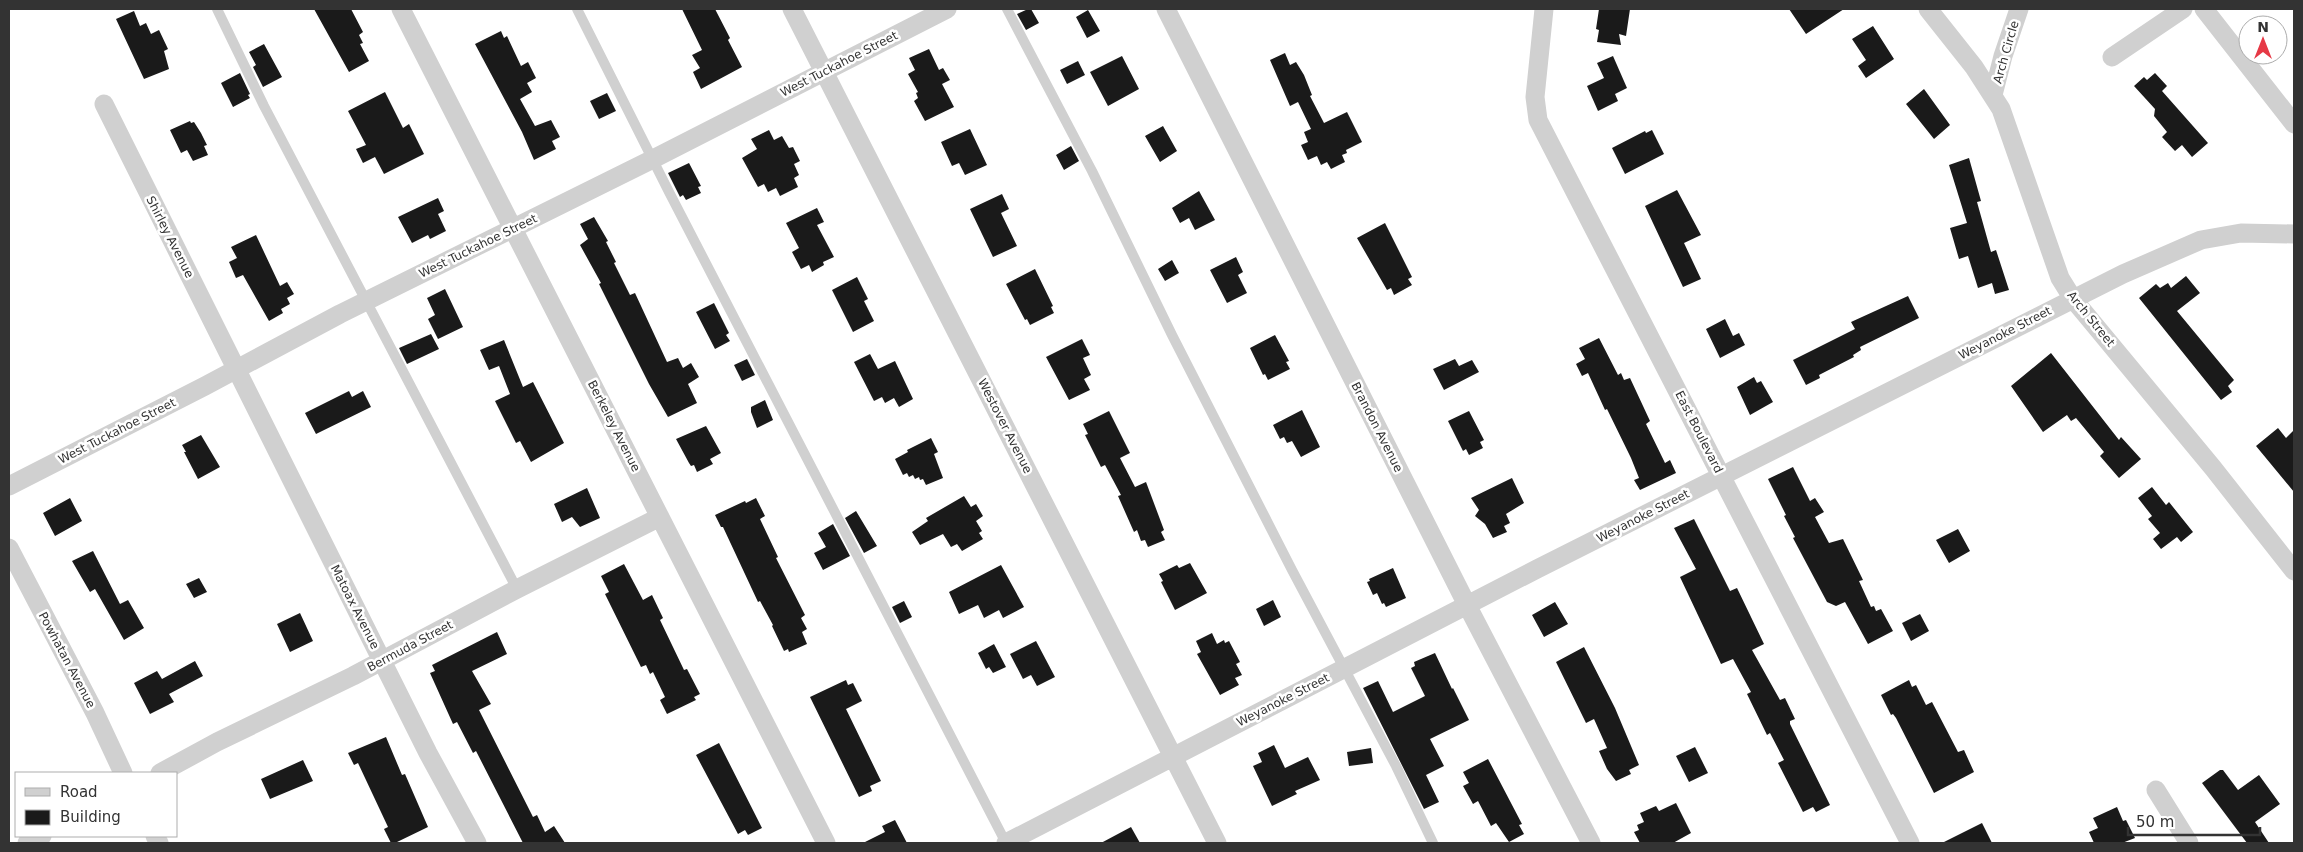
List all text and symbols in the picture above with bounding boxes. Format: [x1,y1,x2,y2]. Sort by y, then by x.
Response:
north arrow [2238,15,2288,65]
street label: Arch Circle [1990,19,2022,85]
text: N [2257,19,2269,35]
street label: West Tuckahoe Street [778,28,900,100]
street label: Shirley Avenue [143,194,197,280]
street label: West Tuckahoe Street [417,211,540,281]
street label: Arch Street [2064,288,2118,350]
street label: Weyanoke Street [1956,303,2054,362]
street label: Westover Avenue [975,376,1035,476]
street label: Berkeley Avenue [585,378,643,474]
street label: Brandon Avenue [1348,380,1406,474]
street label: East Boulevard [1672,389,1726,475]
street label: West Tuckahoe Street [56,395,178,467]
street label: Weyanoke Street [1594,486,1692,545]
street label: Matoax Avenue [328,563,382,651]
street label: Powhatan Avenue [36,609,98,711]
street label: Bermuda Street [365,617,455,674]
street label: Weyanoke Street [1234,670,1332,729]
legend [15,772,178,837]
text: Road [60,783,98,801]
scale bar [2128,804,2260,836]
text: Building [60,808,121,826]
text: 50 m [2136,813,2174,831]

